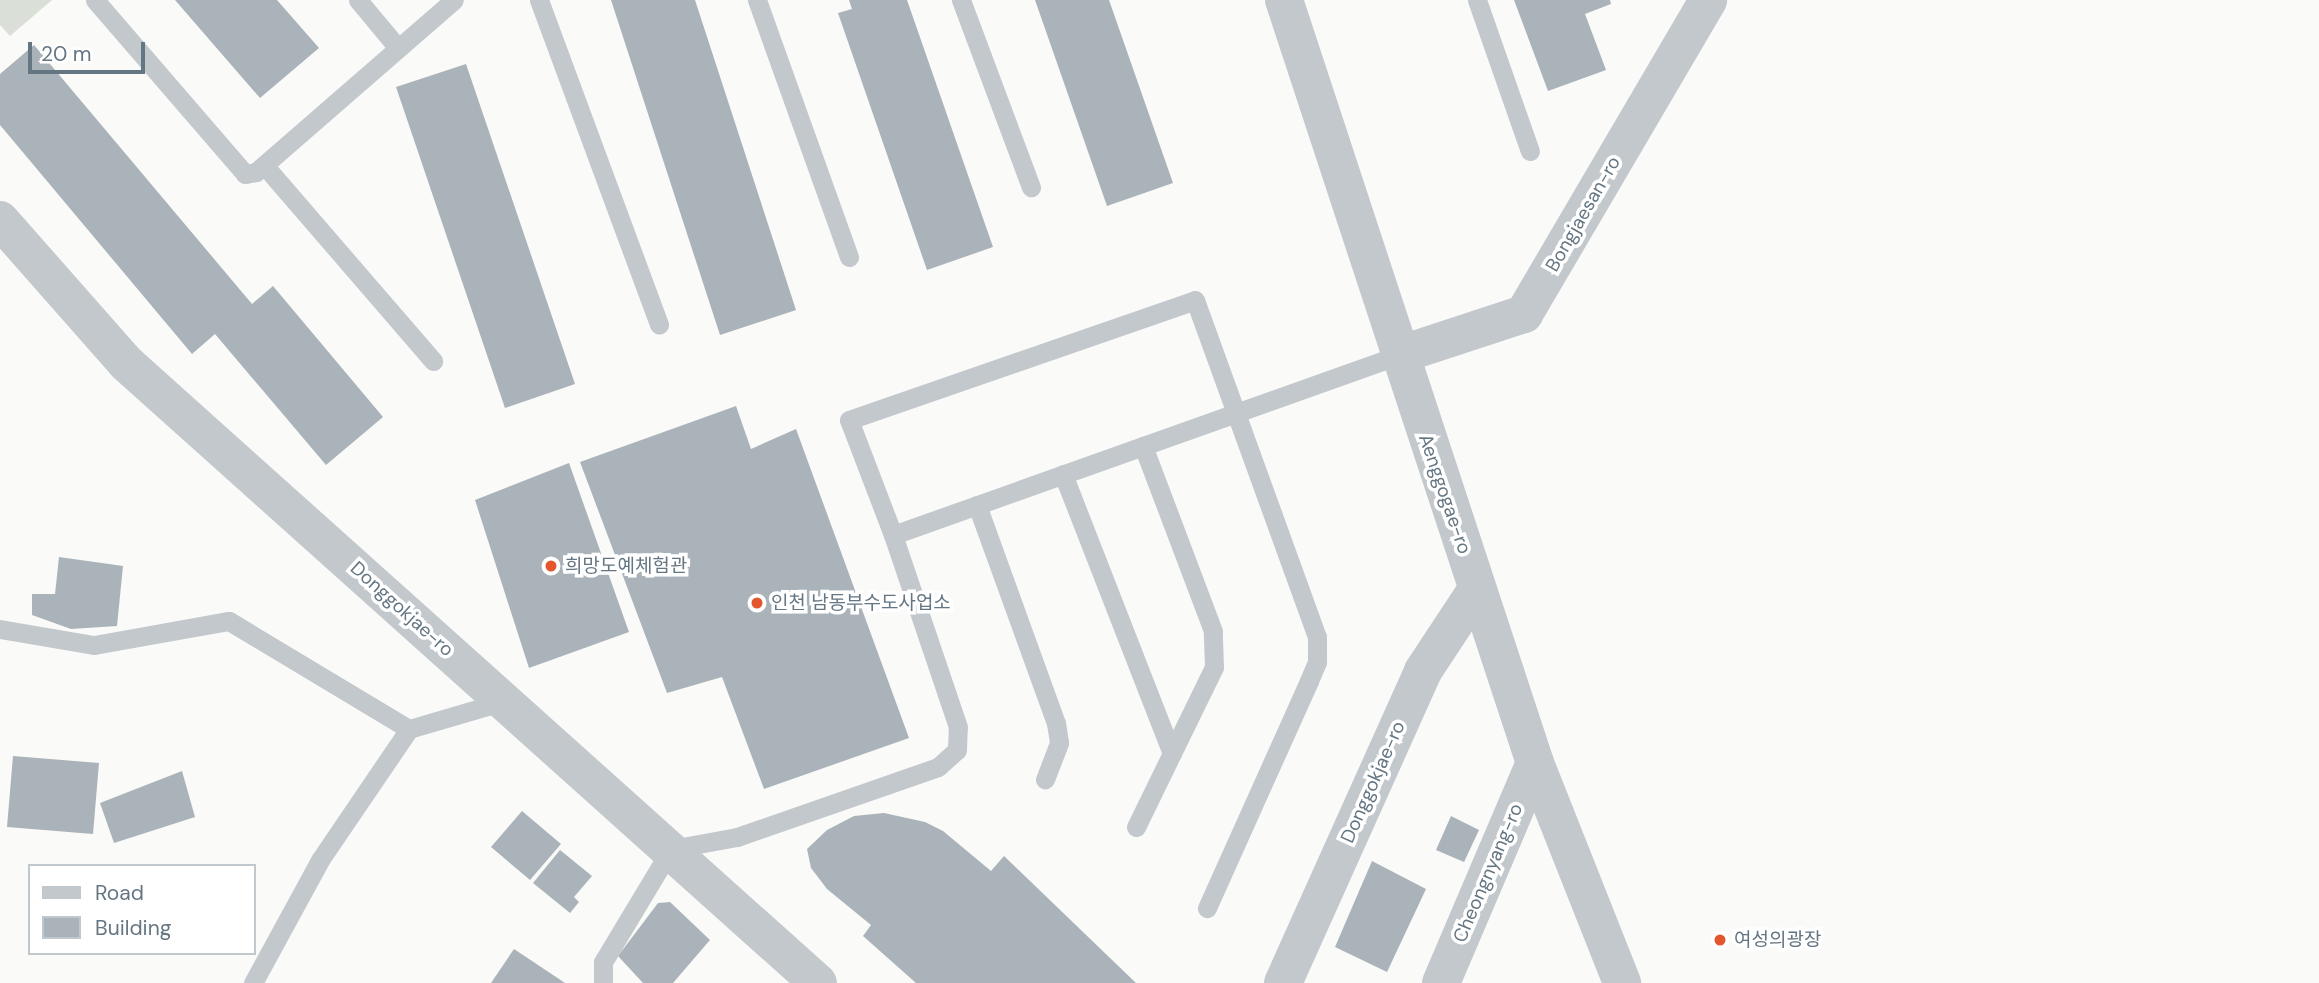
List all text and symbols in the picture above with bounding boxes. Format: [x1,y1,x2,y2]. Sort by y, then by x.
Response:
scale bar [32,28,149,72]
text: 20 m [41,40,92,68]
street label: Bongjaesan-ro [1541,152,1625,276]
street label: Aenggogae-ro [1414,431,1476,557]
place label: 희망도예체험관 [565,555,687,577]
street label: Donggokjae-ro [346,557,458,661]
marker: 희망도예체험관 [543,558,559,574]
place label: 인천 남동부수도사업소 [771,592,951,614]
marker: 인천 남동부수도사업소 [749,595,765,611]
street label: Donggokjae-ro [1336,718,1410,846]
street label: Cheongnyang-ro [1448,800,1528,946]
legend [28,864,256,955]
text: Road [95,879,144,907]
text: Building [95,914,171,942]
place label: 여성의광장 [1734,929,1821,951]
marker: 여성의광장 [1712,932,1728,948]

